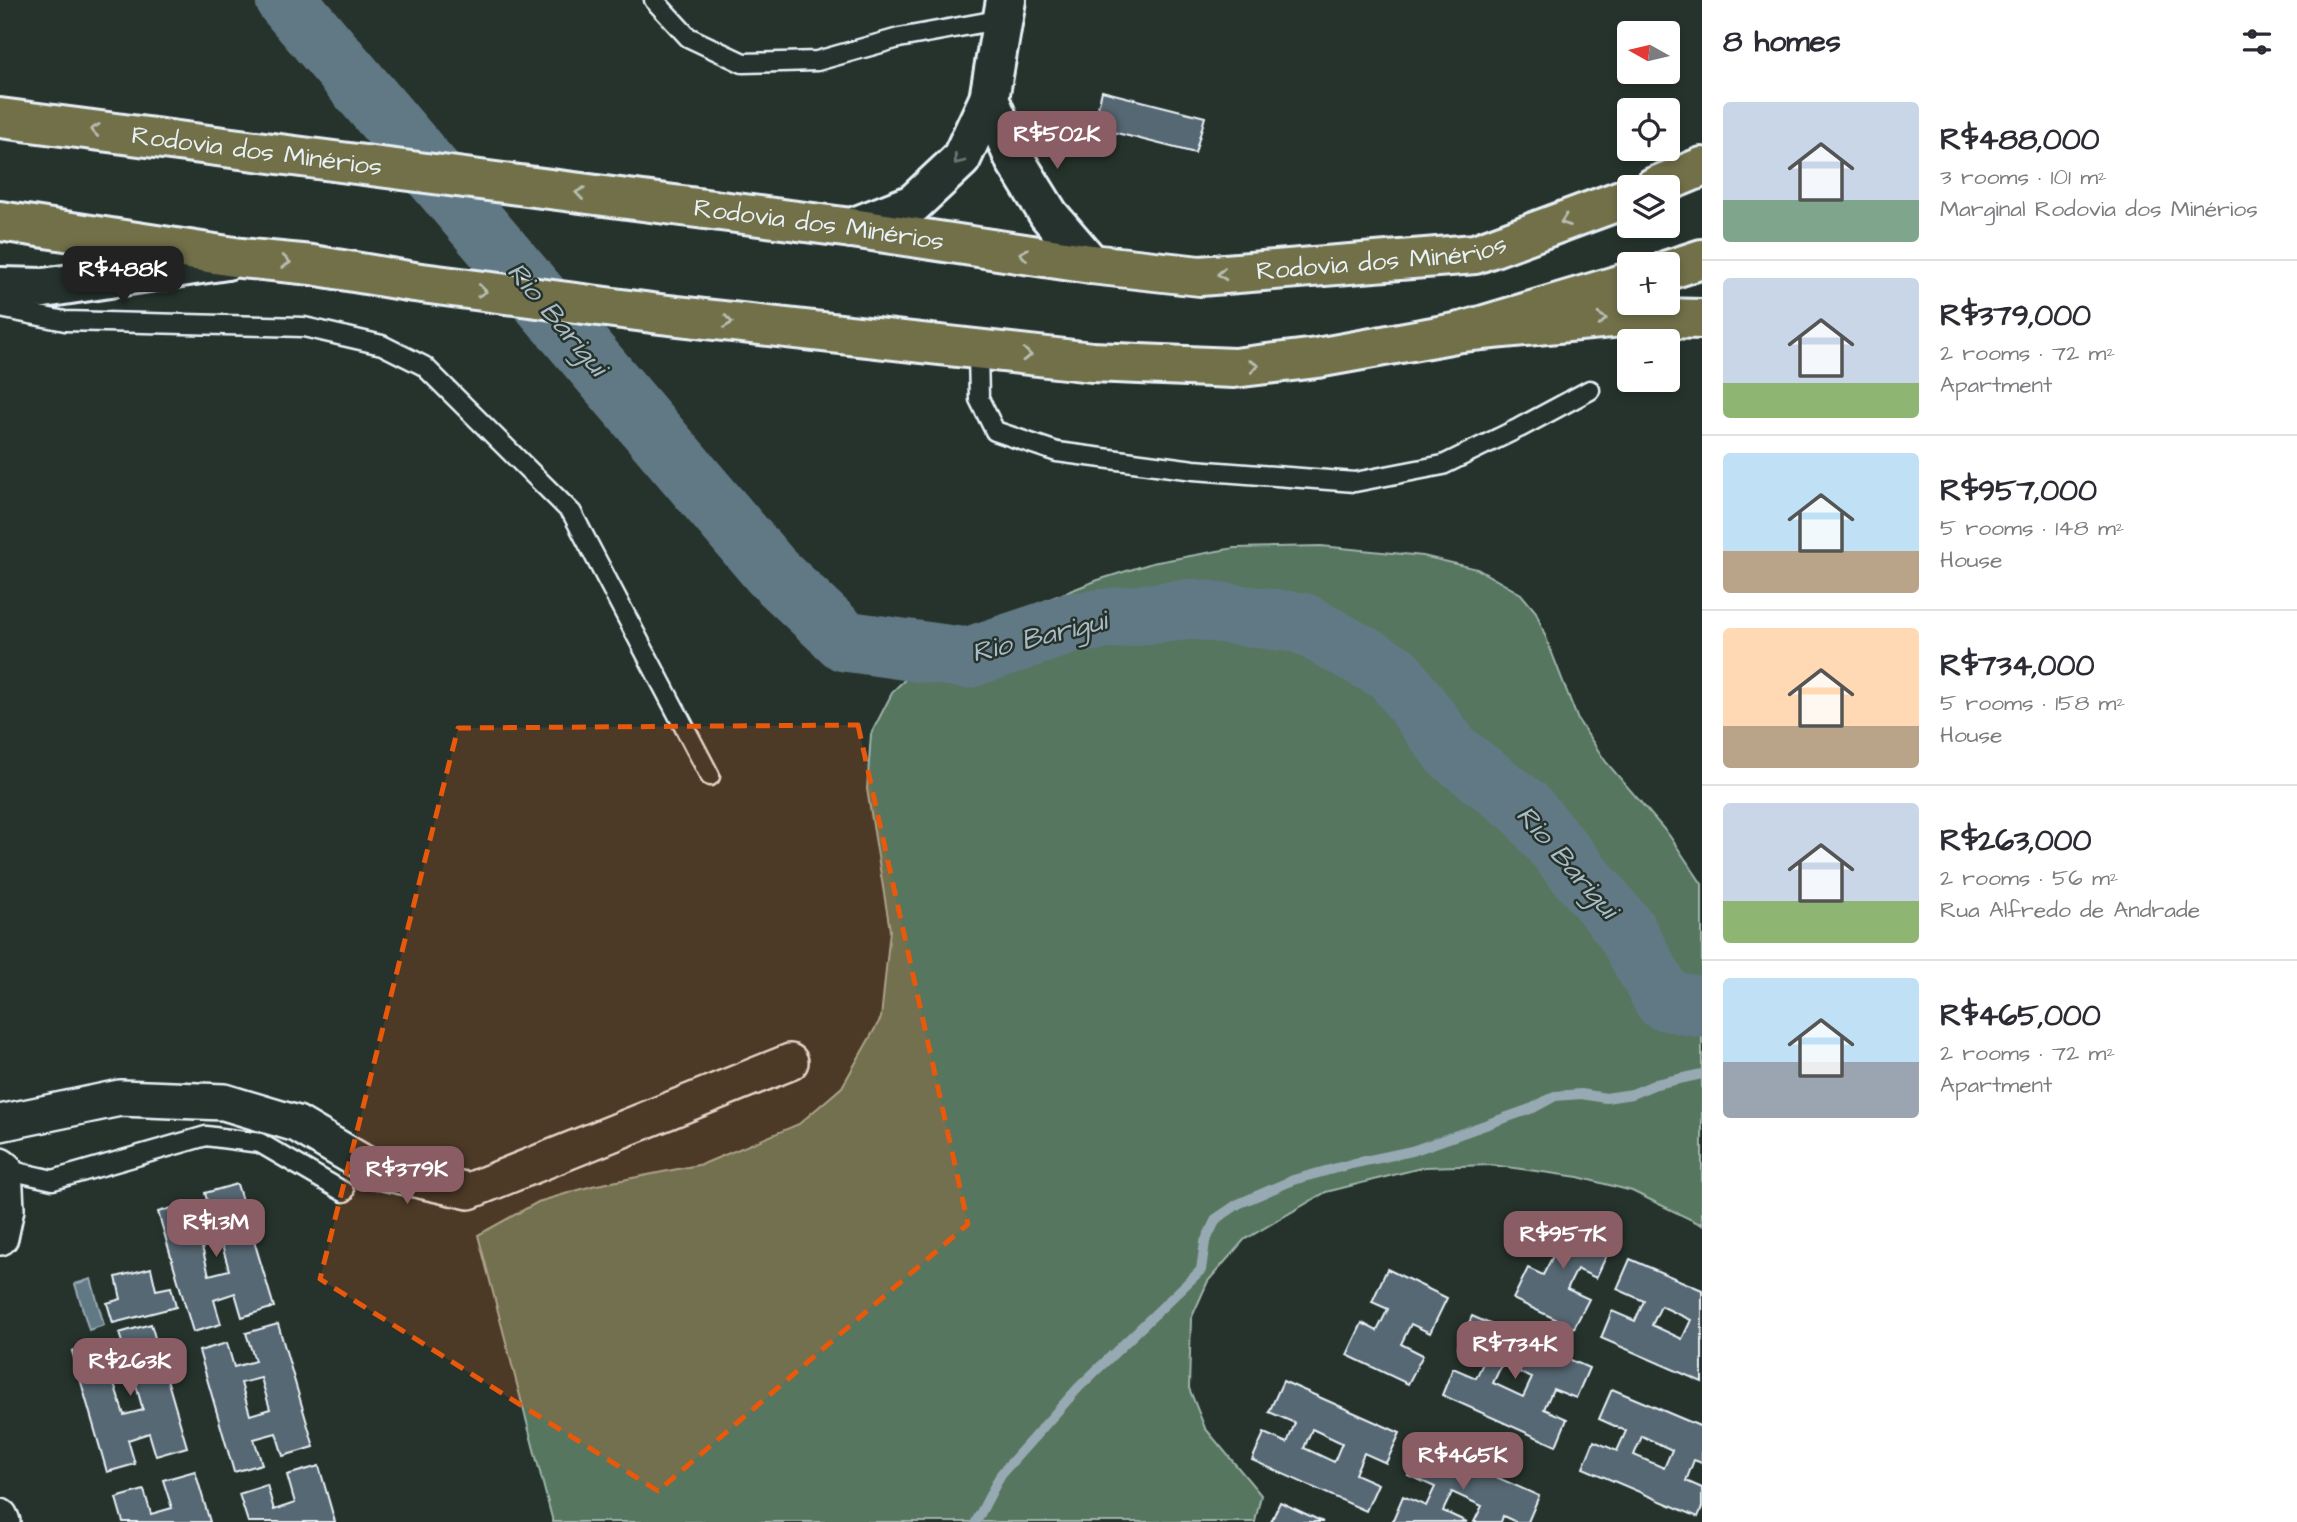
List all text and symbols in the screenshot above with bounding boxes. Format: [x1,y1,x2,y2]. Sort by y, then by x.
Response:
north arrow [1617,21,1680,84]
map controls [1617,21,1680,392]
text: 8 homes [1723,21,1841,63]
icon: filters [2238,23,2276,61]
button: locate [1617,98,1680,161]
pin: R$502K [1000,111,1114,171]
street label: Rodovia dos Minérios [130,117,384,185]
text: R$502K [1013,118,1101,150]
text: R$488,000 [1940,119,2100,161]
one-way arrow [89,123,101,138]
icon: home [1779,130,1863,214]
one-way arrow [954,152,967,164]
text: 3 rooms · 101 m² [1940,161,2107,193]
button: layers [1617,175,1680,238]
one-way arrow [574,186,586,201]
street label: Rodovia dos Minérios [692,190,947,260]
text: Marginal Rodovia dos Minérios [1940,193,2258,225]
one-way arrow [1560,213,1572,227]
street label: Rodovia dos Minérios [1255,226,1512,289]
pin: R$488K [66,246,180,306]
one-way arrow [1018,247,1030,262]
button: + [1617,252,1680,315]
text: R$488K [79,253,167,285]
one-way arrow [281,254,292,269]
water label: Rio Barigui [497,254,619,388]
one-way arrow [1216,266,1227,281]
one-way arrow [476,283,488,298]
text: R$379,000 [1940,295,2091,337]
icon: home [1779,306,1863,390]
one-way arrow [1597,312,1608,327]
one-way arrow [722,314,734,329]
button: − [1617,329,1680,392]
text: 2 rooms · 72 m² [1940,337,2115,369]
one-way arrow [1022,347,1033,362]
one-way arrow [1248,358,1260,373]
text: Apartment [1940,369,2052,401]
text: R$957,000 [1940,470,2097,512]
icon: home [1779,481,1863,565]
text: 5 rooms · 148 m² [1940,512,2124,544]
text: House [1940,544,2003,576]
water label: Rio Barigui [967,600,1115,674]
text: R$734,000 [1940,645,2094,687]
icon: home [1779,656,1863,740]
text: 5 rooms · 158 m² [1940,687,2125,719]
text: House [1940,719,2003,751]
water label: Rio Barigui [1506,797,1629,930]
text: R$263,000 [1940,820,2091,862]
icon: home [1779,831,1863,915]
text: 2 rooms · 56 m² [1940,862,2118,894]
text: Rua Alfredo de Andrade [1940,894,2200,926]
text: R$465,000 [1940,995,2101,1037]
icon: home [1779,1006,1863,1090]
text: 2 rooms · 72 m² [1940,1037,2115,1069]
text: Apartment [1940,1069,2052,1101]
pin: R$379K [350,1146,464,1206]
text: R$379K [366,1153,448,1185]
pin: R$1.3M [159,1200,273,1259]
text: R$1.3M [183,1206,249,1238]
pin: R$957K [1506,1212,1620,1271]
text: R$957K [1520,1218,1606,1250]
pin: R$734K [1458,1322,1572,1381]
text: R$734K [1473,1328,1557,1360]
pin: R$263K [73,1338,187,1398]
text: R$263K [89,1345,171,1377]
pin: R$465K [1406,1432,1520,1492]
text: R$465K [1418,1439,1508,1471]

